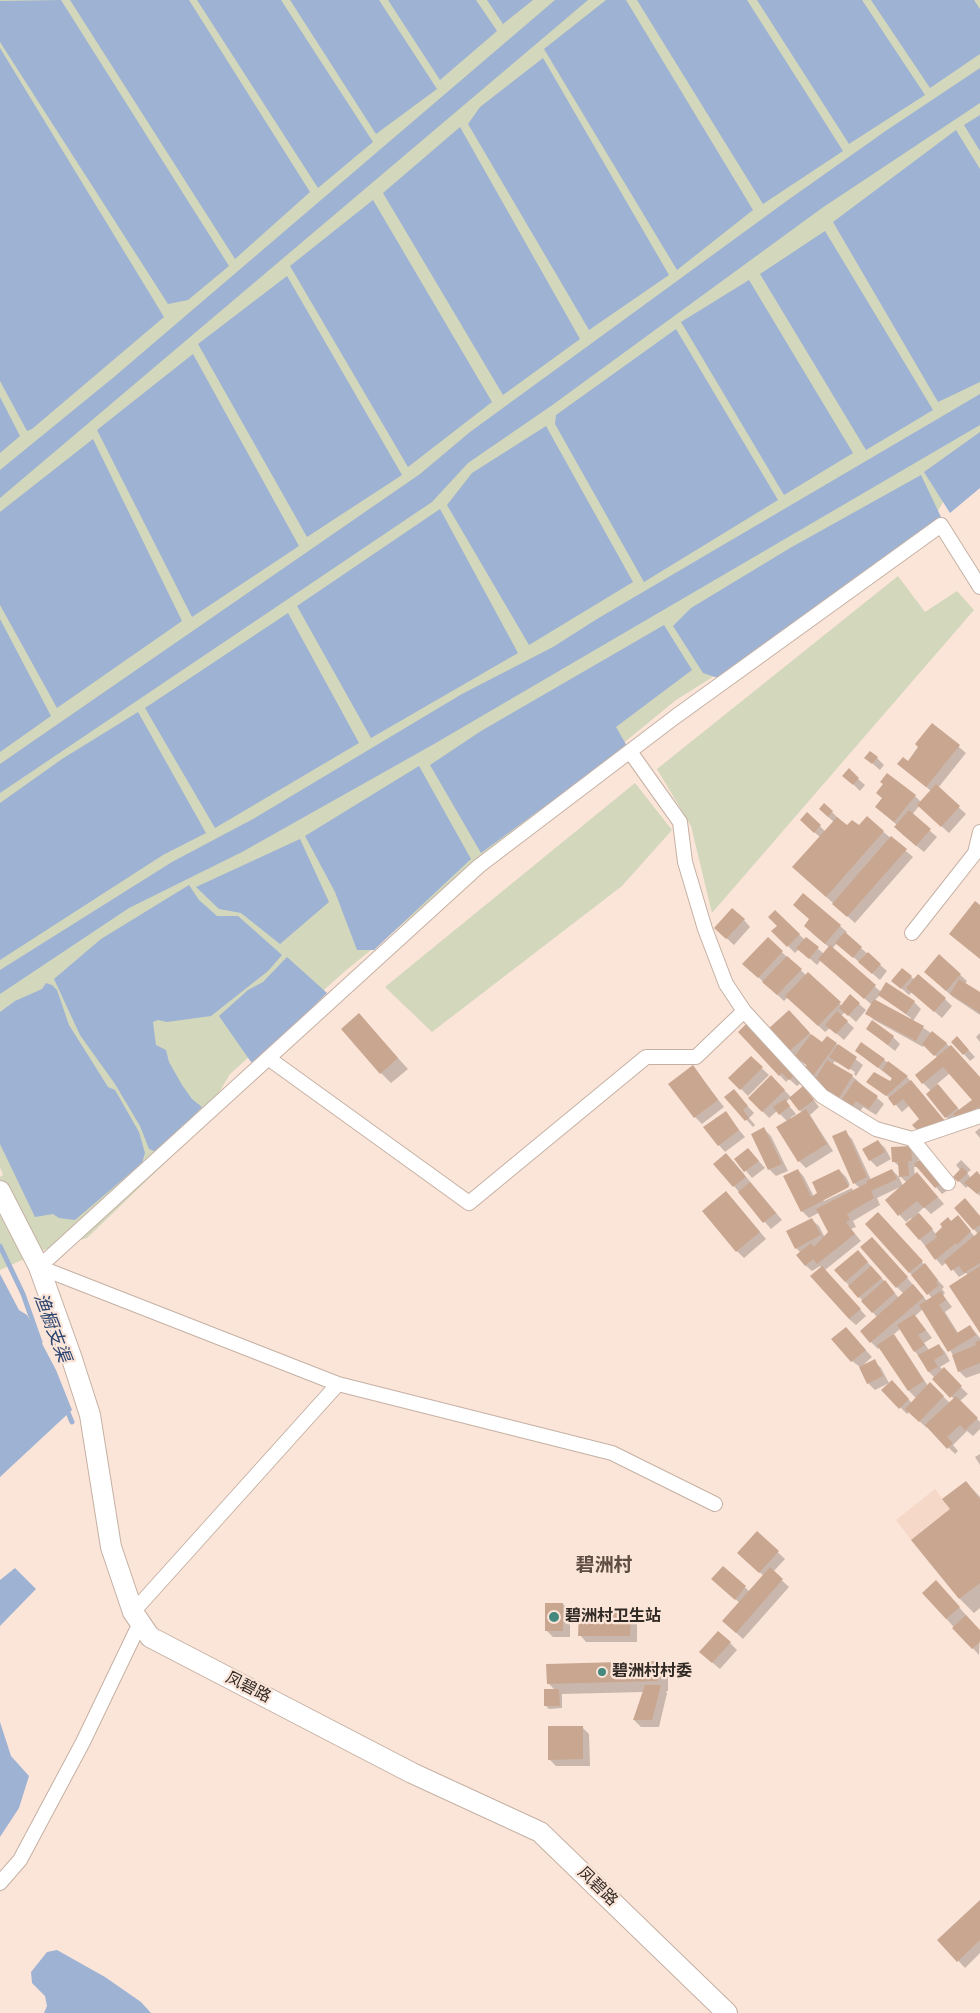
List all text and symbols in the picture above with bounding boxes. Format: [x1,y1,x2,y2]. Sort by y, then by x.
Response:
water label: 渔橱支渠 [28,1291,74,1365]
district label: 碧洲村 [576,1555,632,1577]
place label: 碧洲村卫生站 [565,1607,661,1627]
marker: 碧洲村卫生站 [547,1610,561,1624]
place label: 碧洲村村委 [612,1662,692,1682]
marker: 碧洲村村委 [596,1666,608,1678]
street label: 凤碧路 [222,1669,274,1707]
street label: 凤碧路 [573,1863,621,1911]

